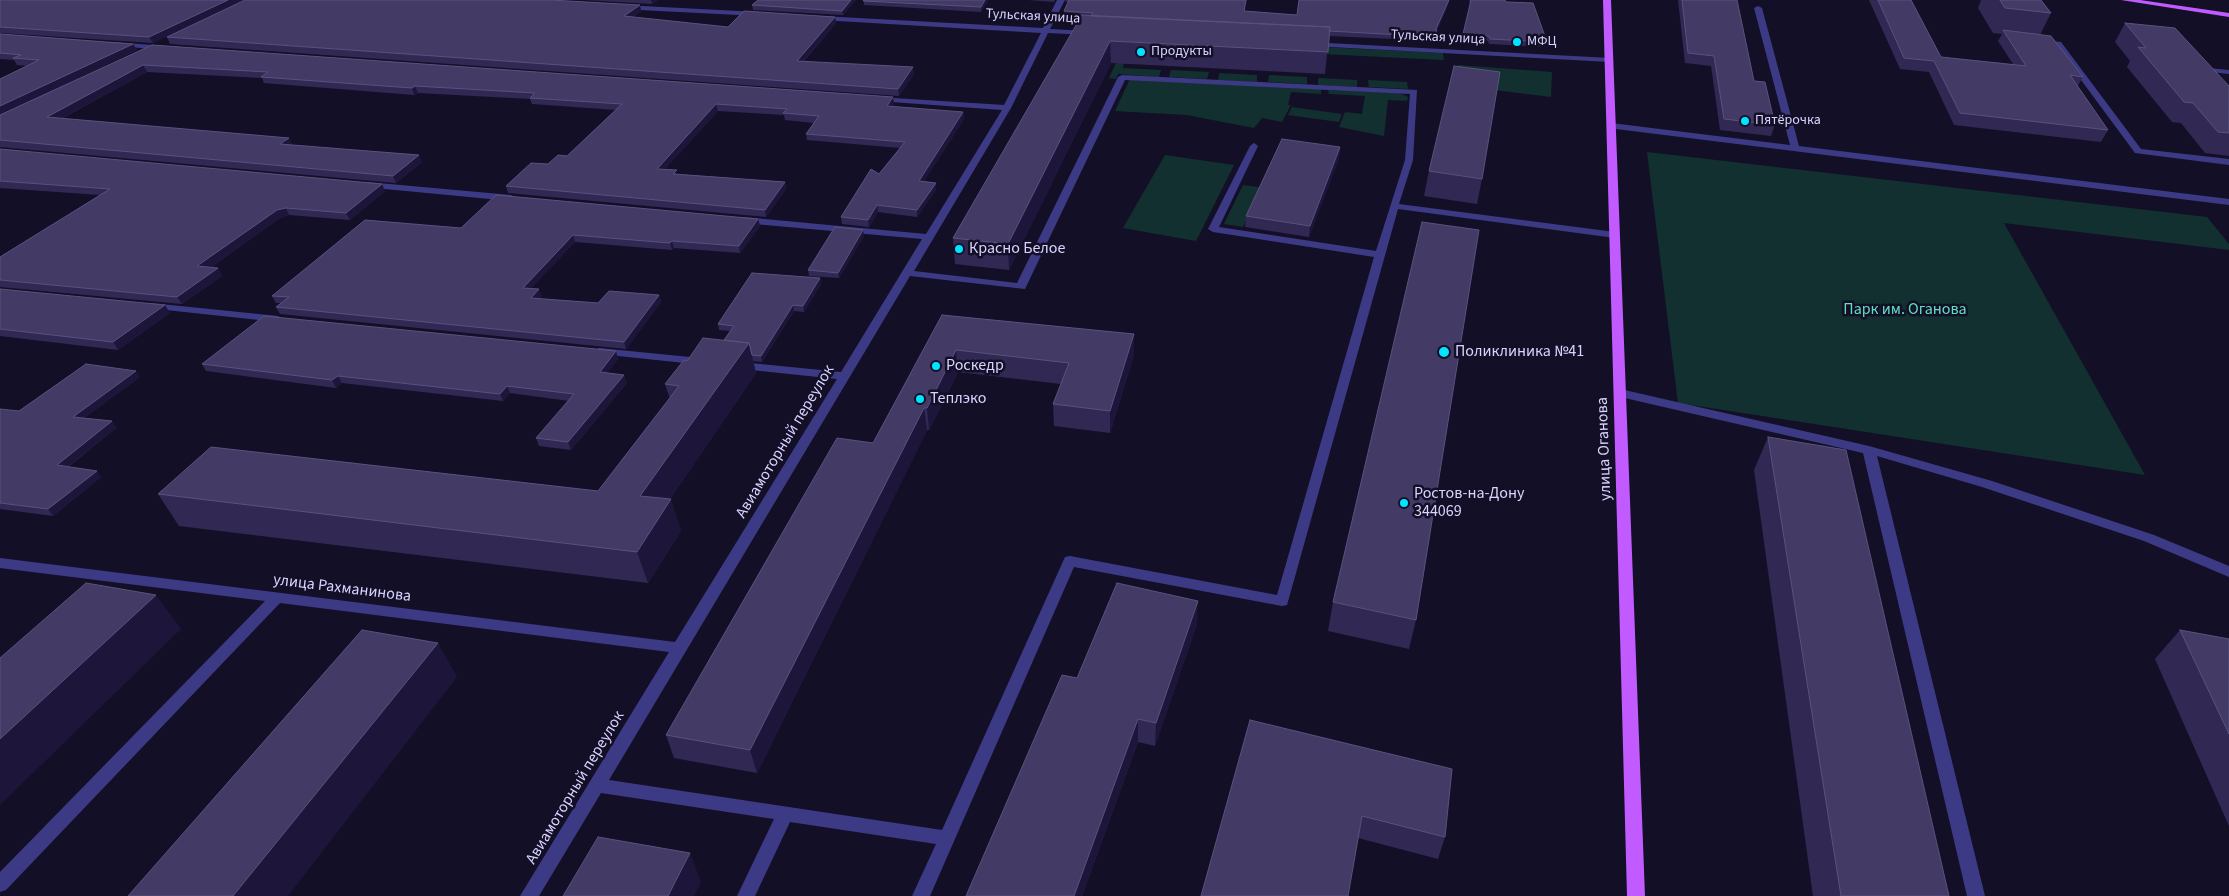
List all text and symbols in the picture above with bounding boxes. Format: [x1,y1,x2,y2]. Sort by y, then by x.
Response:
street label: Тульская улица [985,6,1081,28]
street label: Тульская улица [1390,27,1486,49]
place label: МФЦ [1527,34,1556,50]
marker: МФЦ [1511,36,1523,48]
place label: Продукты [1151,44,1212,60]
marker: Продукты [1135,46,1147,58]
place label: Пятёрочка [1755,113,1821,129]
marker: Пятёрочка [1739,115,1751,127]
place label: Красно Белое [969,239,1065,259]
marker: Красно Белое [953,243,965,255]
park label: Парк им. Оганова [1843,300,1967,320]
place label: Поликлиника №41 [1455,342,1584,362]
marker: Поликлиника №41 [1437,345,1451,359]
place label: Роскедр [946,356,1004,376]
marker: Роскедр [930,360,942,372]
street label: Авиамоторный переулок [733,362,839,522]
place label: Теплэко [930,389,986,409]
marker: Теплэко [914,393,926,405]
street label: улица Оганова [1594,397,1616,501]
place label: Ростов-на-Дону 344069 [1414,484,1524,522]
marker: Ростов-на-Дону 344069 [1398,497,1410,509]
street label: улица Рахманинова [272,571,412,607]
street label: Авиамоторный переулок [523,708,629,868]

